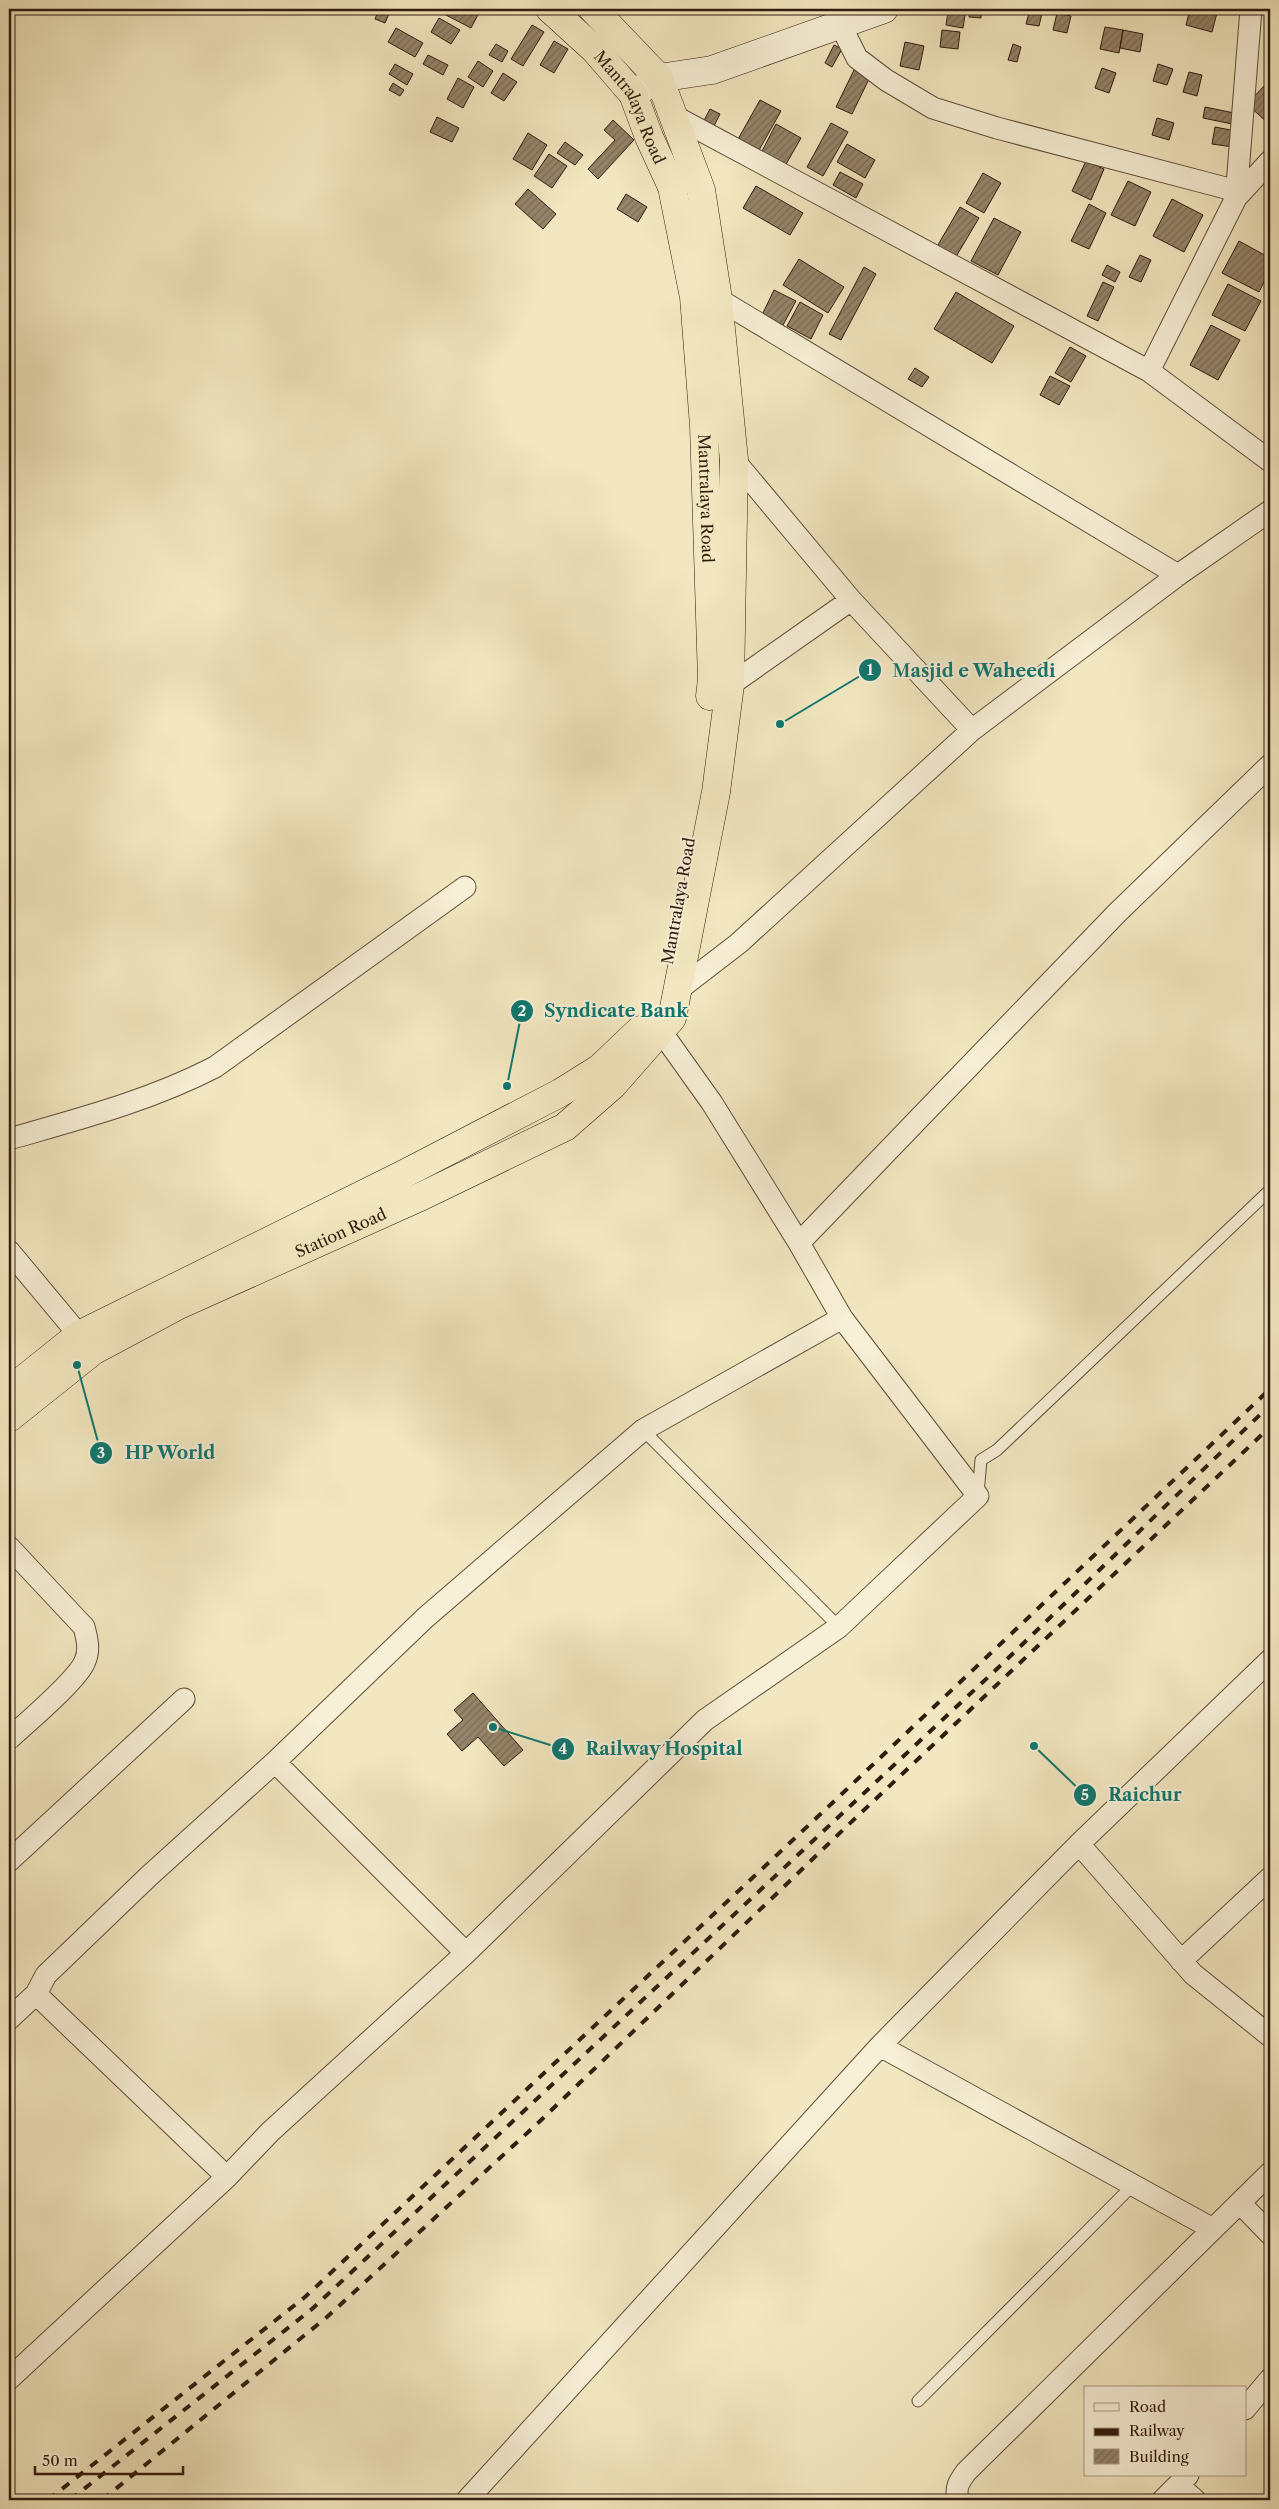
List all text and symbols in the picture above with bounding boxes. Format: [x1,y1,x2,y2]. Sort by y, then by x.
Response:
street label: Mantralaya Road [590,46,670,167]
street label: Mantralaya Road [694,434,718,563]
callout: Ｍasjid e Waheedi [858,654,1066,687]
text: 1 [867,660,874,679]
text: Ｍasjid e Waheedi [893,660,1056,682]
street label: Mantralaya Road [657,836,699,966]
callout: Syndicate Bank [509,994,698,1027]
text: Syndicate Bank [544,1000,689,1022]
text: 2 [518,1001,527,1020]
street label: Station Road [292,1203,390,1262]
callout: HP World [89,1436,226,1469]
text: HP World [125,1442,215,1464]
text: 3 [97,1443,105,1462]
callout: Railway Hospital [551,1732,753,1765]
text: Railway Hospital [585,1738,743,1760]
text: 4 [559,1739,568,1758]
callout: Raichur [1073,1778,1191,1811]
text: Raichur [1108,1784,1182,1806]
text: 5 [1081,1785,1089,1804]
legend [1084,2386,1246,2476]
text: Road [1129,2397,1166,2416]
text: Railway [1129,2421,1185,2440]
scale bar [35,2444,182,2476]
text: Building [1129,2447,1189,2466]
text: 50 m [42,2451,78,2470]

